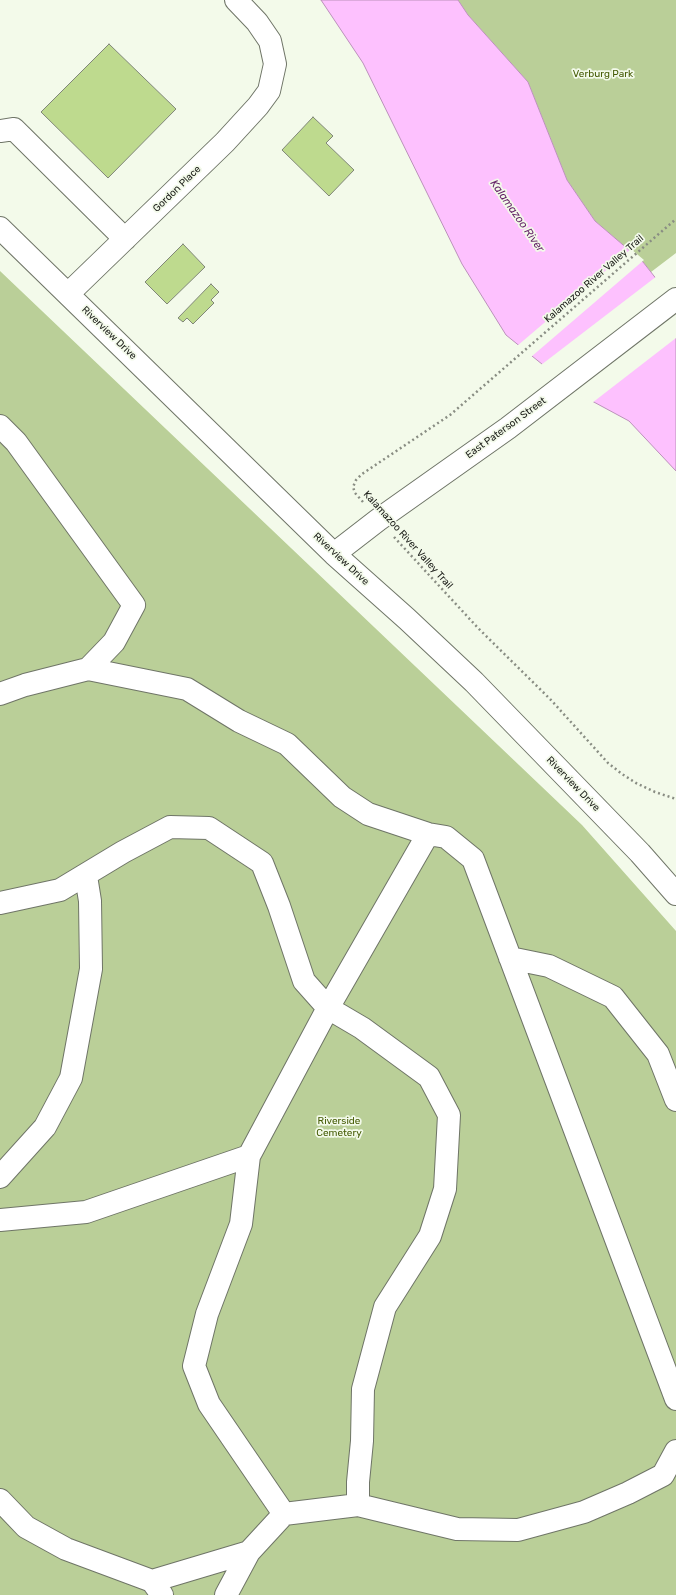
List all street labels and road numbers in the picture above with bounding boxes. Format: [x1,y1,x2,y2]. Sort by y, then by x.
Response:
street label: Gordon Place [151,163,203,215]
street label: Kalamazoo River Valley Trail [542,233,646,325]
street label: Riverview Drive [79,304,139,362]
street label: East Paterson Street [463,395,549,461]
street label: Kalamazoo River Valley Trail [361,489,455,591]
street label: Riverview Drive [311,530,371,588]
street label: Riverview Drive [544,754,602,814]

